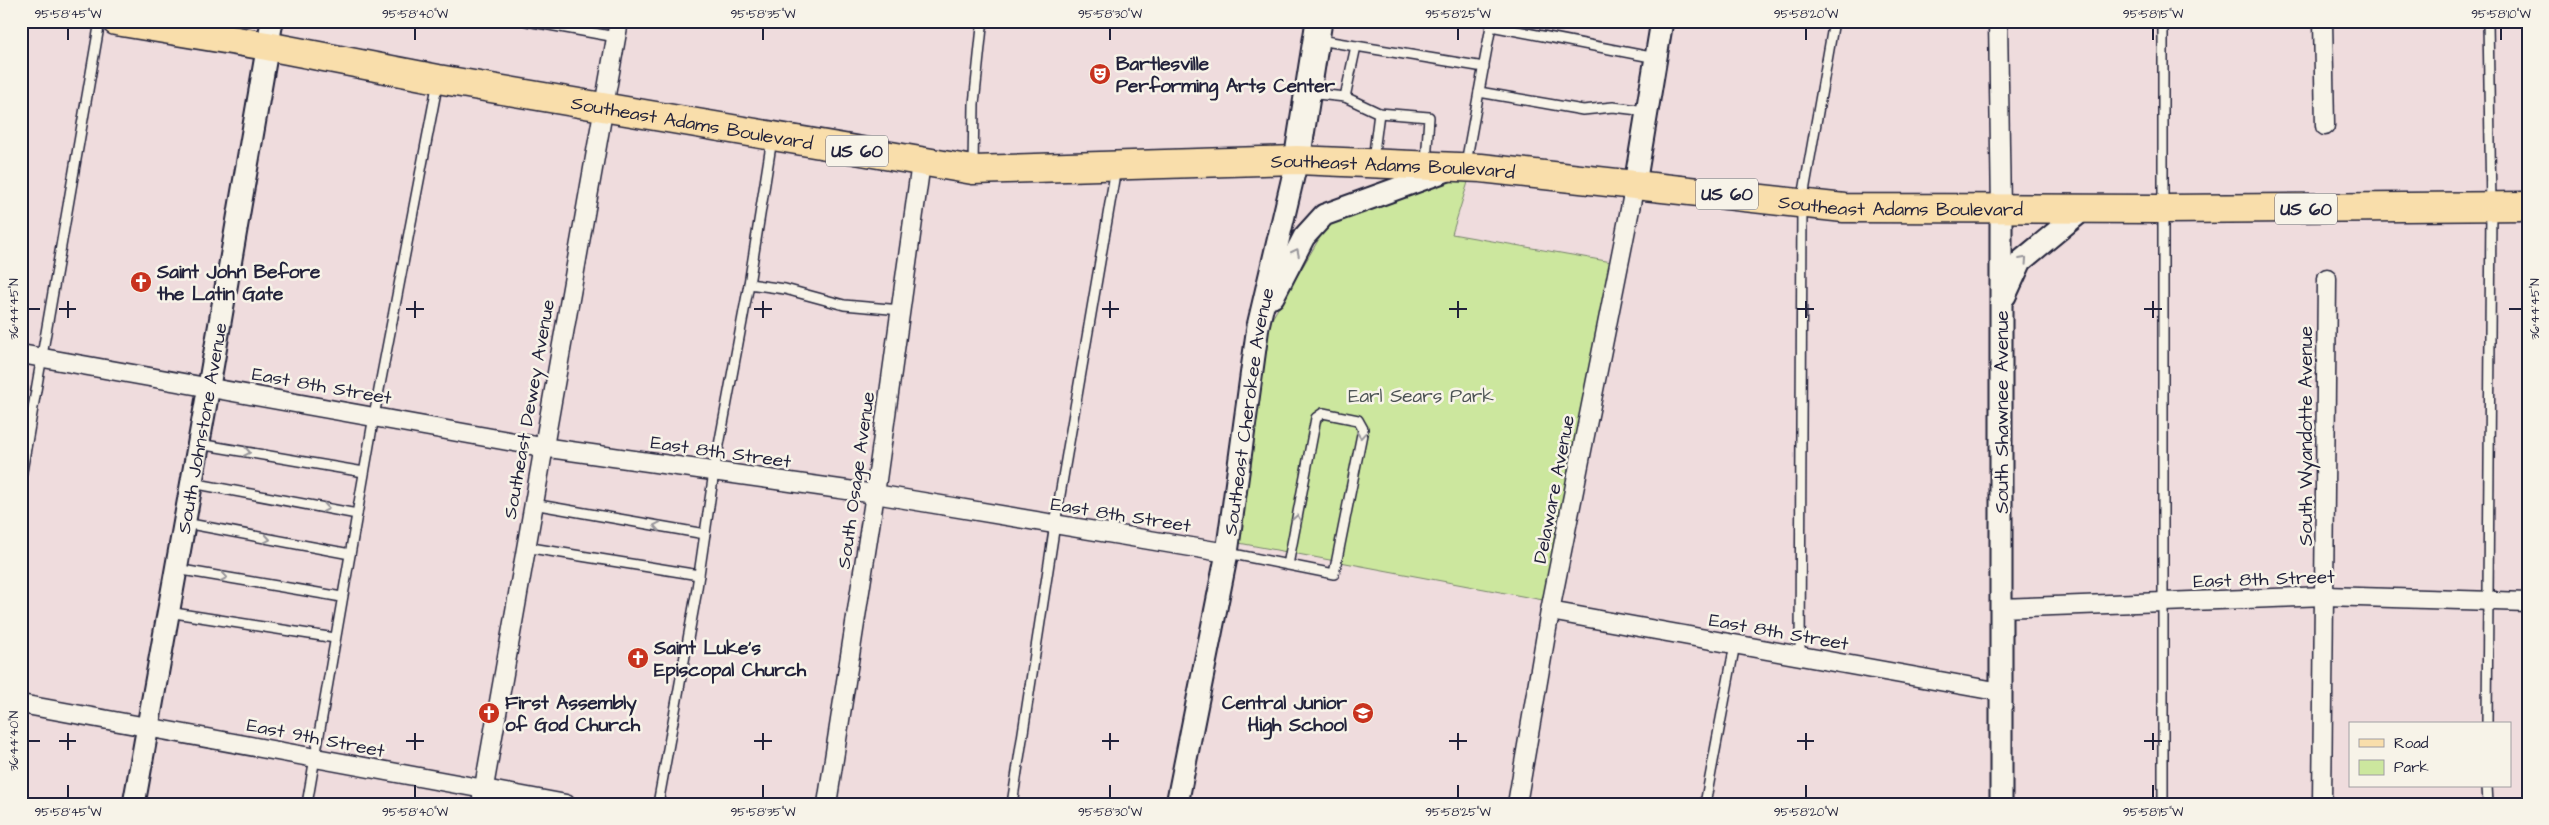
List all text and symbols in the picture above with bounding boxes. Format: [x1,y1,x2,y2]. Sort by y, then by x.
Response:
text: 95°58'45"W [35,6,102,23]
text: 95°58'40"W [382,6,449,23]
text: 95°58'35"W [731,6,796,23]
text: 95°58'30"W [1078,6,1143,23]
text: 95°58'25"W [1425,6,1492,23]
text: 95°58'20"W [1774,6,1839,23]
text: 95°58'15"W [2123,6,2184,23]
text: 95°58'10"W [2471,6,2531,23]
place label: Bartlesville Performing Arts Center [1116,51,1336,101]
theatre icon: Bartlesville Performing Arts Center [1088,62,1112,86]
street label: Southeast Adams Boulevard [569,90,815,158]
road number: US 60 [826,136,888,166]
street label: Southeast Adams Boulevard [1270,148,1517,187]
road number: US 60 [1696,178,1758,210]
street label: Southeast Adams Boulevard [1777,189,2023,224]
road number: US 60 [2275,193,2337,224]
one-way arrow [1290,248,1300,257]
one-way arrow [2018,257,2027,266]
place label: Saint John Before the Latin Gate [156,259,321,308]
church icon: Saint John Before the Latin Gate [129,270,153,294]
text: 36°44'45"N [6,278,23,340]
text: 36°44'45"N [2527,278,2544,340]
street label: Southeast Cherokee Avenue [1218,285,1282,537]
street label: Southeast Dewey Avenue [497,297,563,521]
street label: South Shawnee Avenue [1989,310,2016,514]
street label: South Johnstone Avenue [171,321,235,536]
street label: South Wyandotte Avenue [2293,326,2321,546]
street label: East 8th Street [250,361,394,412]
park label: Earl Sears Park [1348,383,1494,410]
street label: South Osage Avenue [831,390,883,571]
street label: Delaware Avenue [1527,413,1582,566]
street label: East 8th Street [649,429,793,476]
one-way arrow [1356,431,1367,439]
one-way arrow [243,447,251,457]
street label: East 8th Street [1049,491,1193,540]
one-way arrow [321,502,330,512]
one-way arrow [1292,513,1302,522]
one-way arrow [652,521,661,531]
one-way arrow [262,533,271,543]
street label: East 8th Street [2193,564,2335,595]
one-way arrow [220,571,229,581]
street label: East 8th Street [1707,607,1851,658]
place label: Saint Luke's Episcopal Church [653,635,807,684]
church icon: Saint Luke's Episcopal Church [626,646,650,670]
place label: First Assembly of God Church [505,690,641,739]
place label: Central Junior High School [1222,690,1348,740]
church icon: First Assembly of God Church [477,701,501,725]
school or university icon: Central Junior High School [1351,701,1375,725]
text: 36°44'40"N [6,710,23,771]
street label: East 9th Street [244,712,387,765]
legend [2349,722,2512,788]
text: Road [2394,733,2429,754]
text: Park [2394,757,2429,778]
text: 95°58'45"W [35,804,102,821]
text: 95°58'40"W [382,804,449,821]
text: 95°58'35"W [731,804,796,821]
text: 95°58'30"W [1078,804,1143,821]
text: 95°58'25"W [1425,804,1492,821]
text: 95°58'20"W [1774,804,1839,821]
text: 95°58'15"W [2123,804,2184,821]

